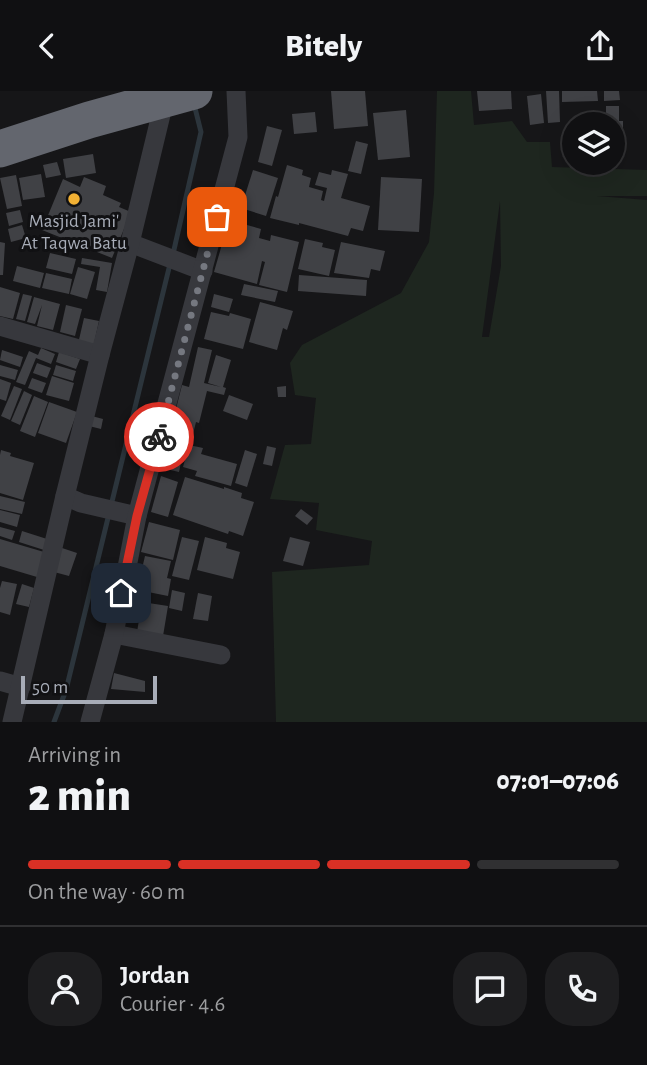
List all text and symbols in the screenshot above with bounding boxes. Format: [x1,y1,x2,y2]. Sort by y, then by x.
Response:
icon: back [28,27,66,65]
icon: share [581,27,619,65]
text: Bitely [285,30,362,62]
map controls [562,112,625,175]
button: layers [562,112,625,175]
pin [187,187,247,247]
marker: Masjid Jami' At Taqwa Batu [66,191,82,207]
icon: bag [198,198,236,236]
place label: Masjid Jami' At Taqwa Batu [21,212,127,253]
courier [124,402,194,472]
icon: bike [140,418,178,456]
pin [91,563,151,623]
icon: home [102,574,140,612]
scale bar [21,673,158,705]
text: 50 m [32,678,68,697]
text: Arriving in [28,744,121,767]
text: 07:01–07:06 [496,768,619,794]
text: 2 min [28,773,131,819]
text: On the way · 60 m [28,881,185,904]
button: person [28,952,102,1026]
button: chat [453,952,527,1026]
button: phone [545,952,619,1026]
text: Jordan [120,962,190,988]
text: Courier · 4.6 [120,993,225,1016]

